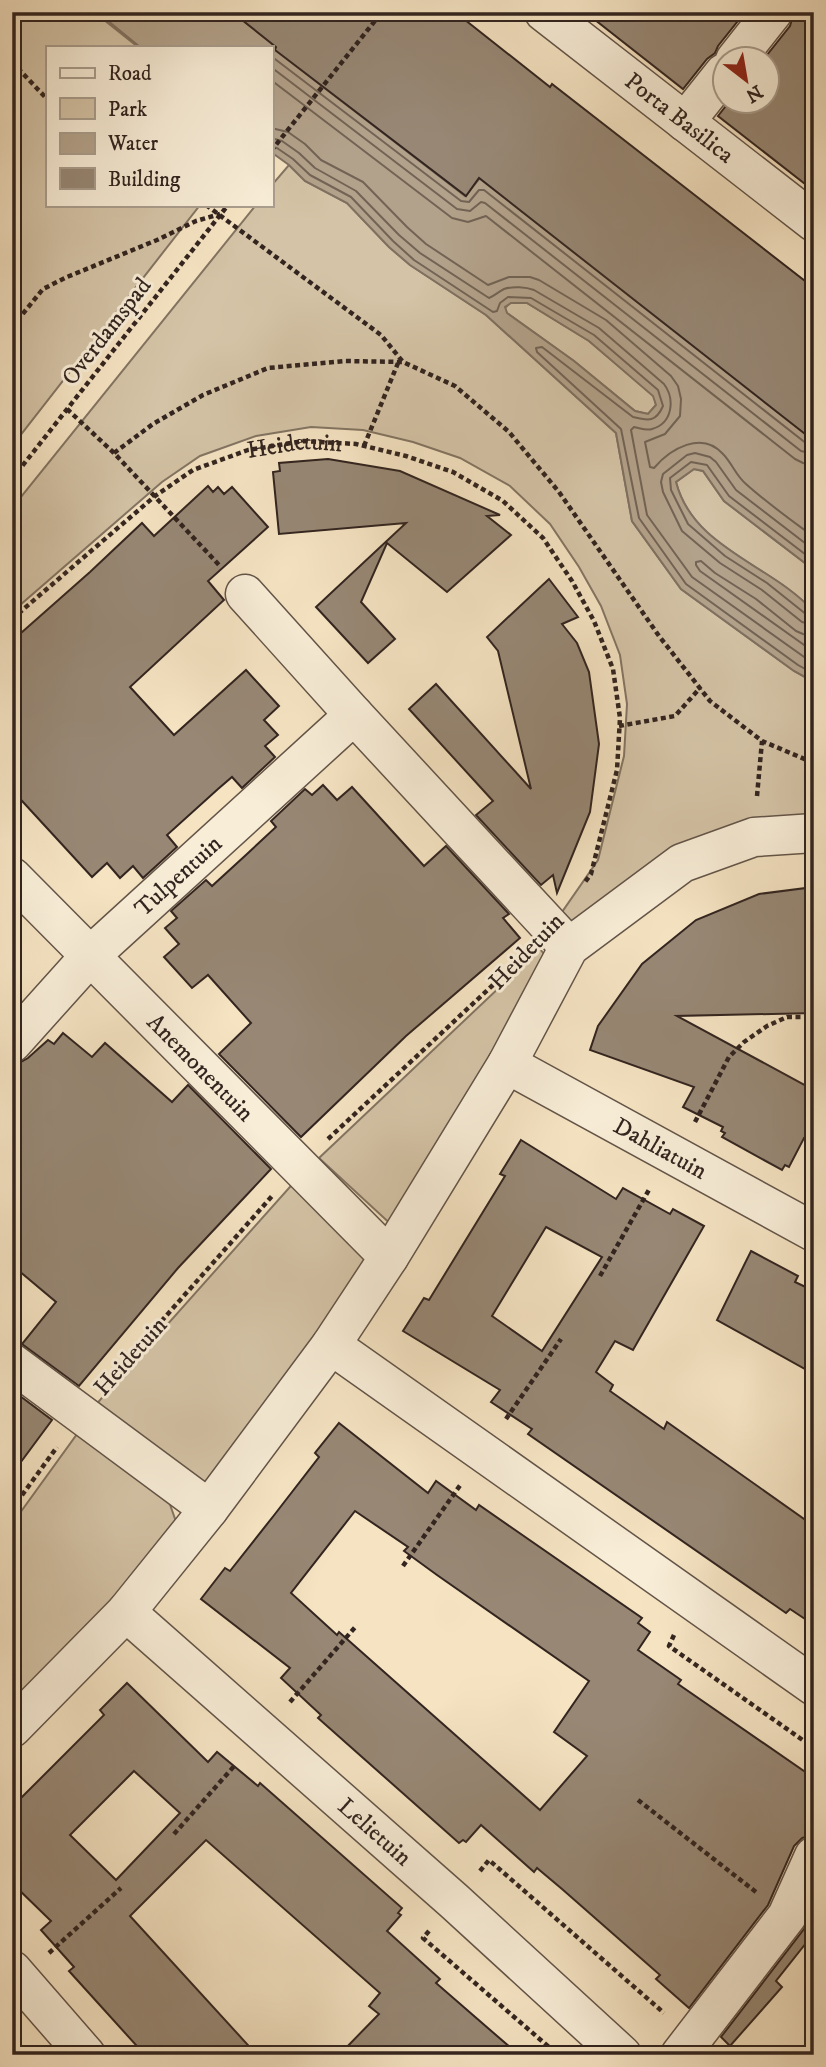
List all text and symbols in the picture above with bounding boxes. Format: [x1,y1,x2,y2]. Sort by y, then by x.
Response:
legend [46,46,273,206]
north arrow [710,46,780,116]
text: Road [108,61,152,87]
street label: Porta Basilica [618,66,741,171]
text: N [741,79,767,107]
text: Park [108,97,148,123]
text: Water [107,131,158,157]
text: Building [108,167,181,193]
street label: Overdamspad [55,272,158,392]
street label: Heidetuin [245,427,343,466]
street label: Tulpentuin [129,829,229,924]
street label: Heidetuin [483,906,571,997]
street label: Anemonentuin [140,1008,260,1129]
street label: Dahliatuin [608,1111,713,1187]
street label: Heidetuin [88,1311,174,1402]
street label: Lelietuin [331,1792,418,1873]

